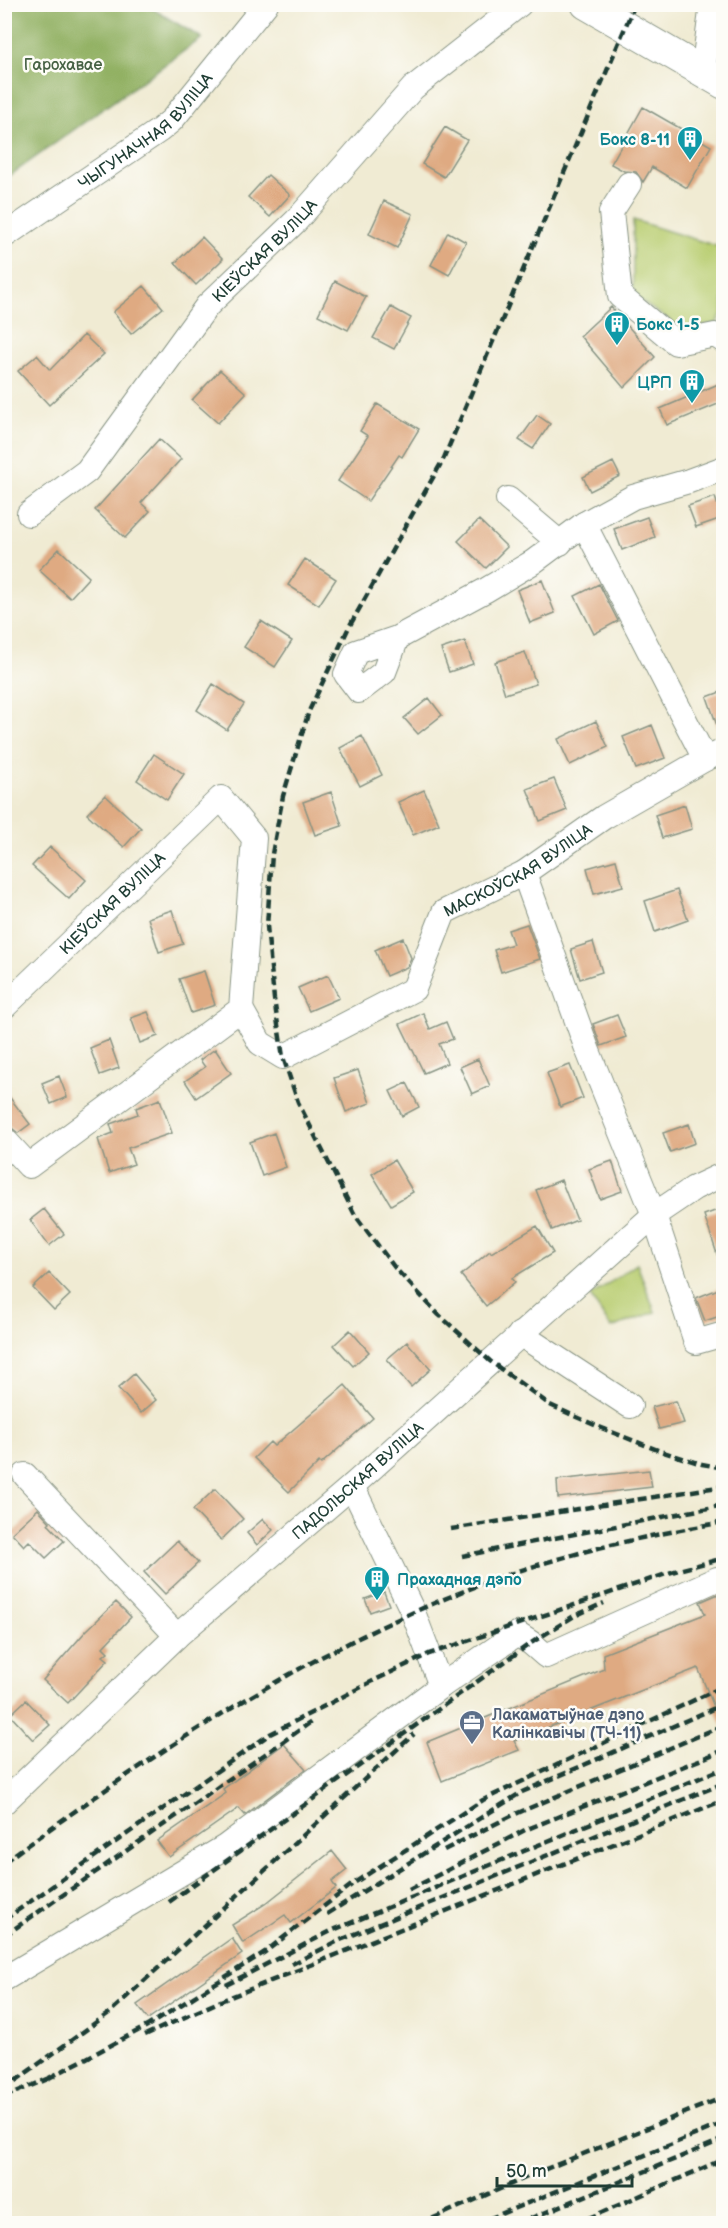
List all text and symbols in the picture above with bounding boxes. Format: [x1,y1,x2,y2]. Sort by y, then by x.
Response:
park label: Гарохавае [24,56,102,75]
street label: ЧЫГУНАЧНАЯ ВУЛІЦА [75,69,217,194]
building icon: Бокс 8-11 [675,124,705,162]
place label: Бокс 8-11 [599,131,670,150]
street label: КІЕЎСКАЯ ВУЛІЦА [209,196,322,307]
building icon: Бокс 1-5 [602,309,632,347]
place label: Бокс 1-5 [636,316,700,335]
building icon: ЦРП [677,367,707,405]
place label: ЦРП [637,374,672,393]
street label: МАСКОЎСКАЯ ВУЛІЦА [441,820,596,922]
street label: КІЕЎСКАЯ ВУЛІЦА [56,849,170,959]
street label: ПАДОЛЬСКАЯ ВУЛІЦА [289,1418,428,1544]
building icon: Прахадная дэпо [362,1564,392,1602]
place label: Прахадная дэпо [397,1571,522,1590]
place label: Лакаматыўнае дэпо Калінкавічы (ТЧ-11) [491,1706,645,1743]
office icon: Лакаматыўнае дэпо Калінкавічы (ТЧ-11) [457,1708,487,1746]
scale bar [497,2150,632,2188]
text: 50 m [506,2161,547,2182]

